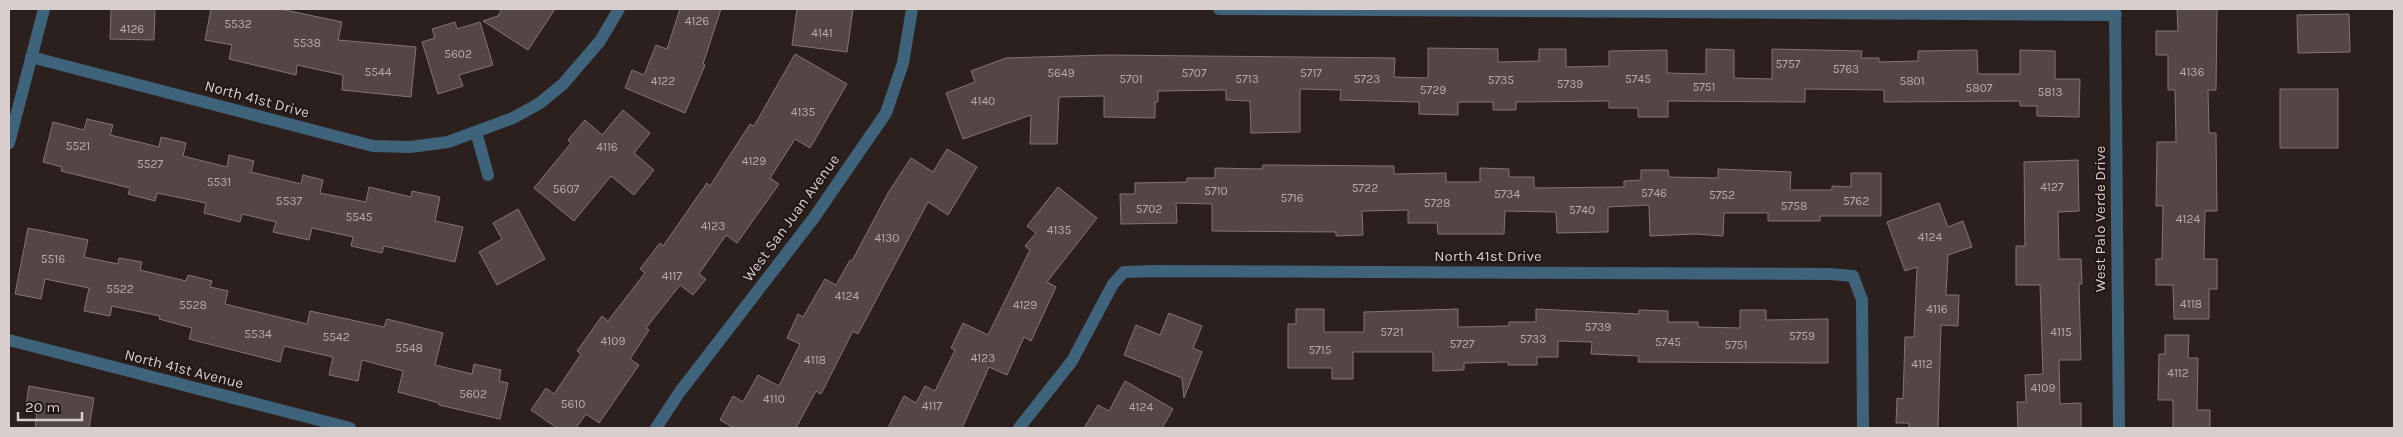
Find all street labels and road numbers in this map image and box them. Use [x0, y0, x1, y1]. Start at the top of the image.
street label: North 41st Drive [203, 76, 311, 122]
street label: West Palo Verde Drive [2091, 146, 2109, 292]
street label: West San Juan Avenue [739, 151, 843, 285]
street label: North 41st Drive [1434, 247, 1542, 265]
street label: North 41st Avenue [123, 346, 245, 392]

